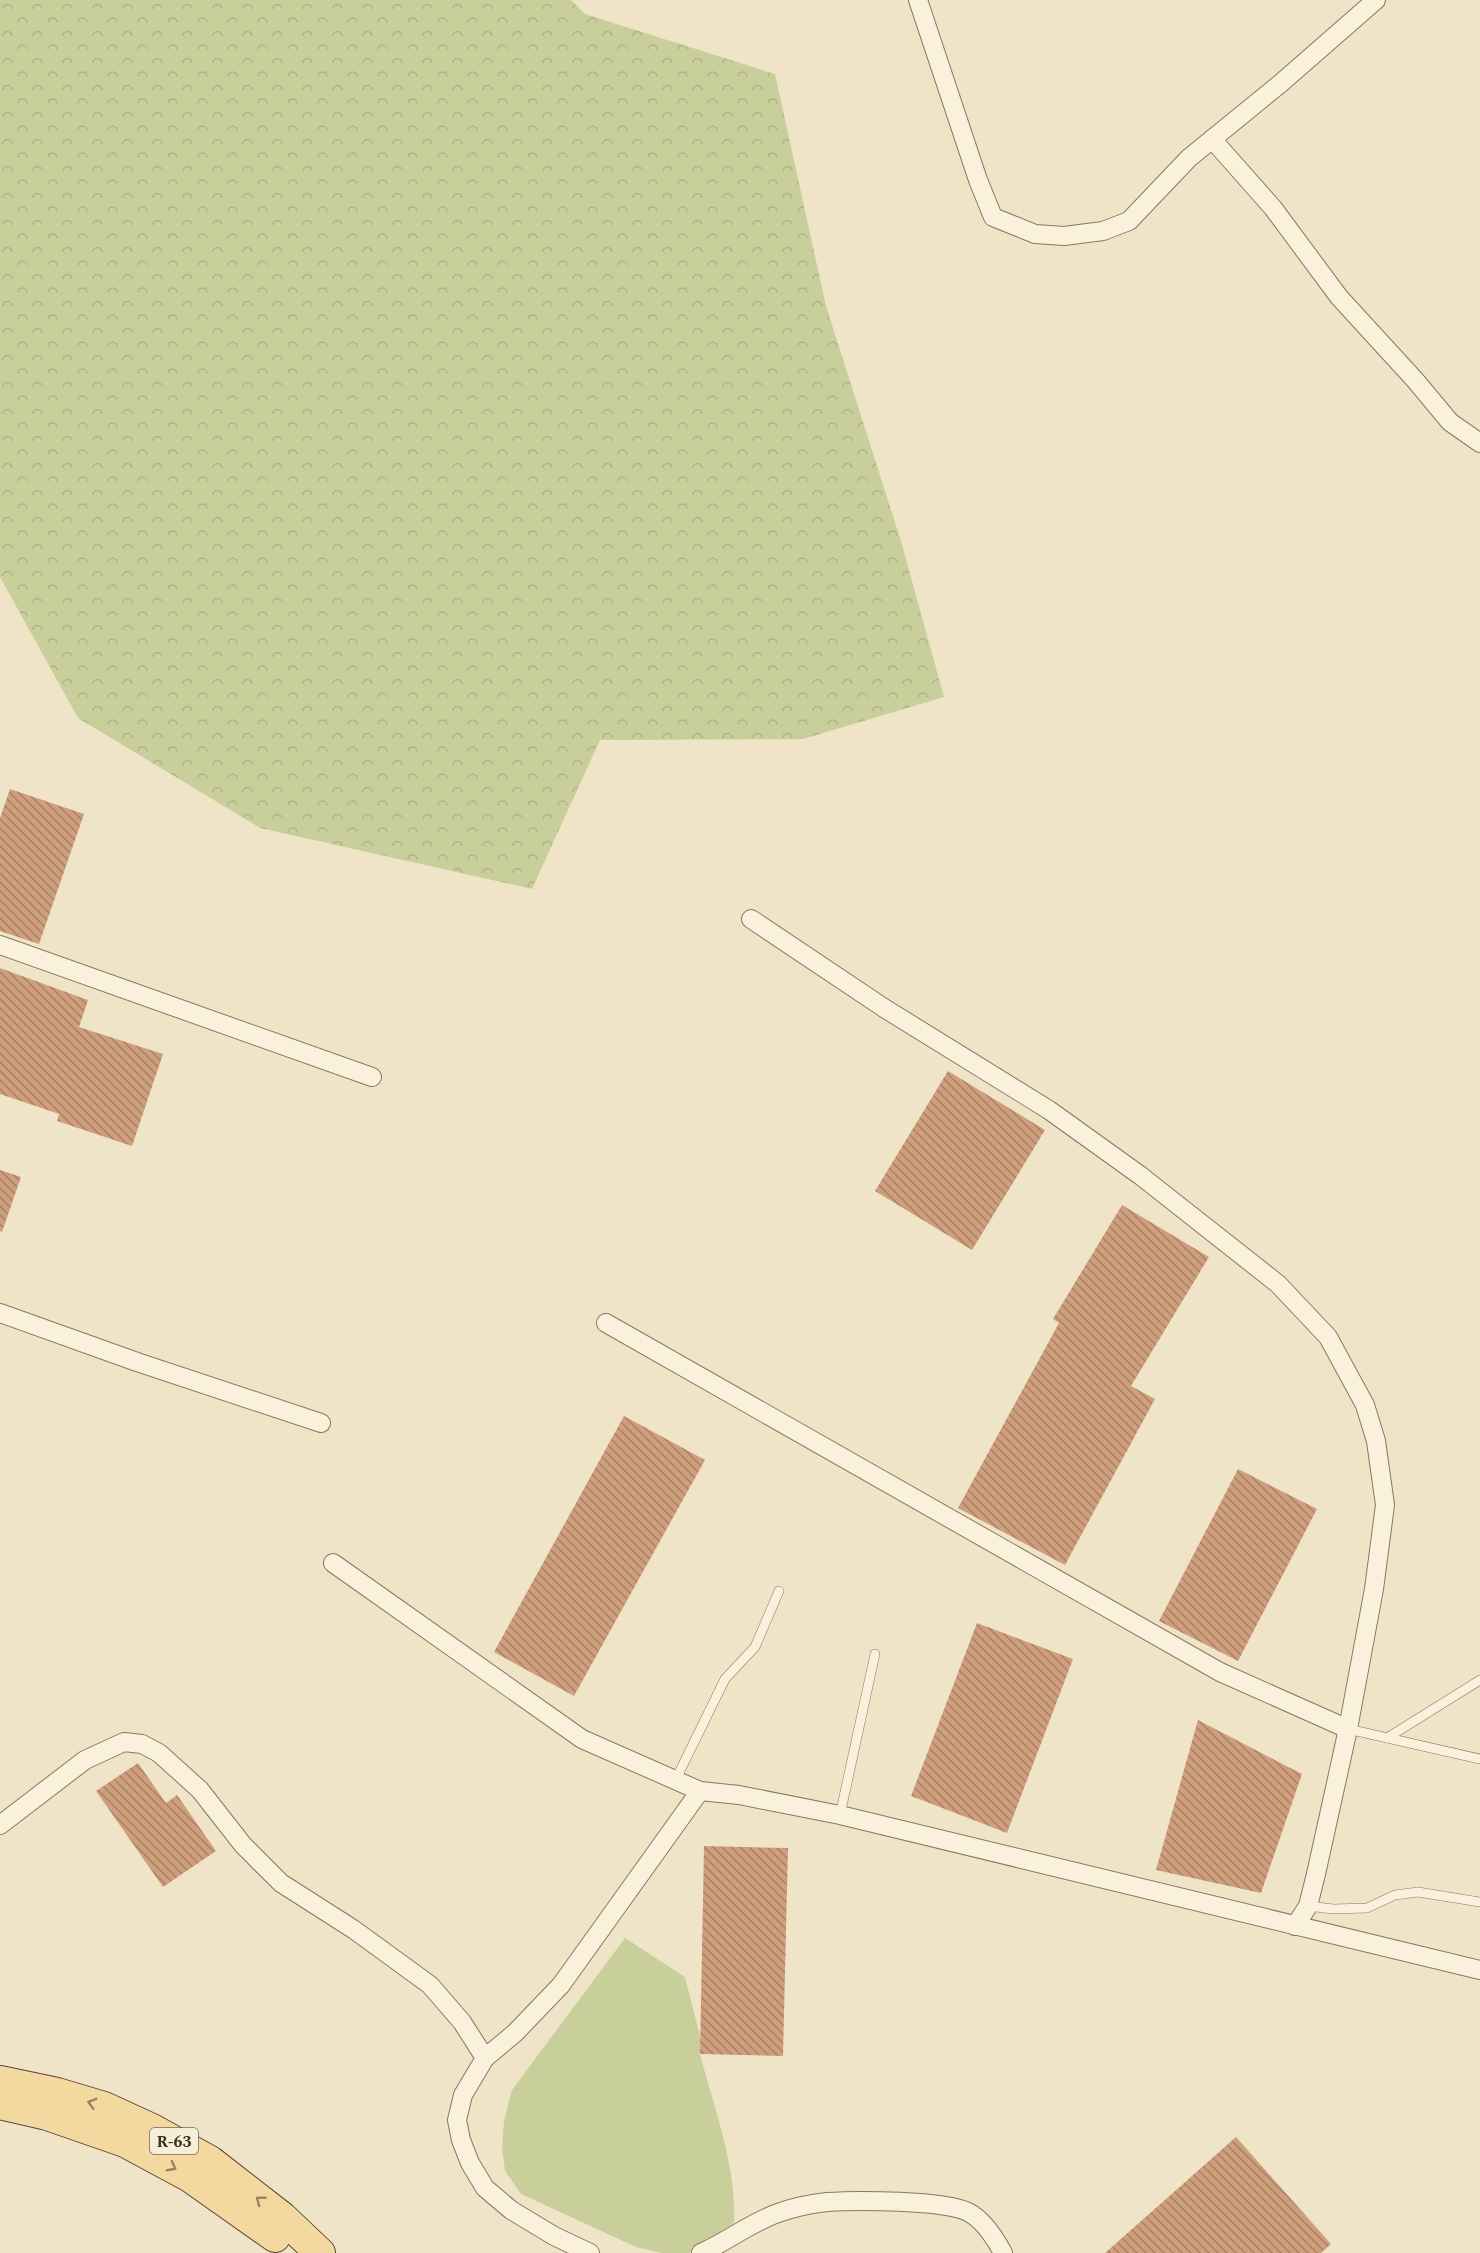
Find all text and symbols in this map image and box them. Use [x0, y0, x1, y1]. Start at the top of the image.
one-way arrow [87, 2098, 98, 2110]
road number: R-63 [150, 2128, 198, 2154]
one-way arrow [166, 2160, 177, 2171]
one-way arrow [256, 2197, 267, 2208]

